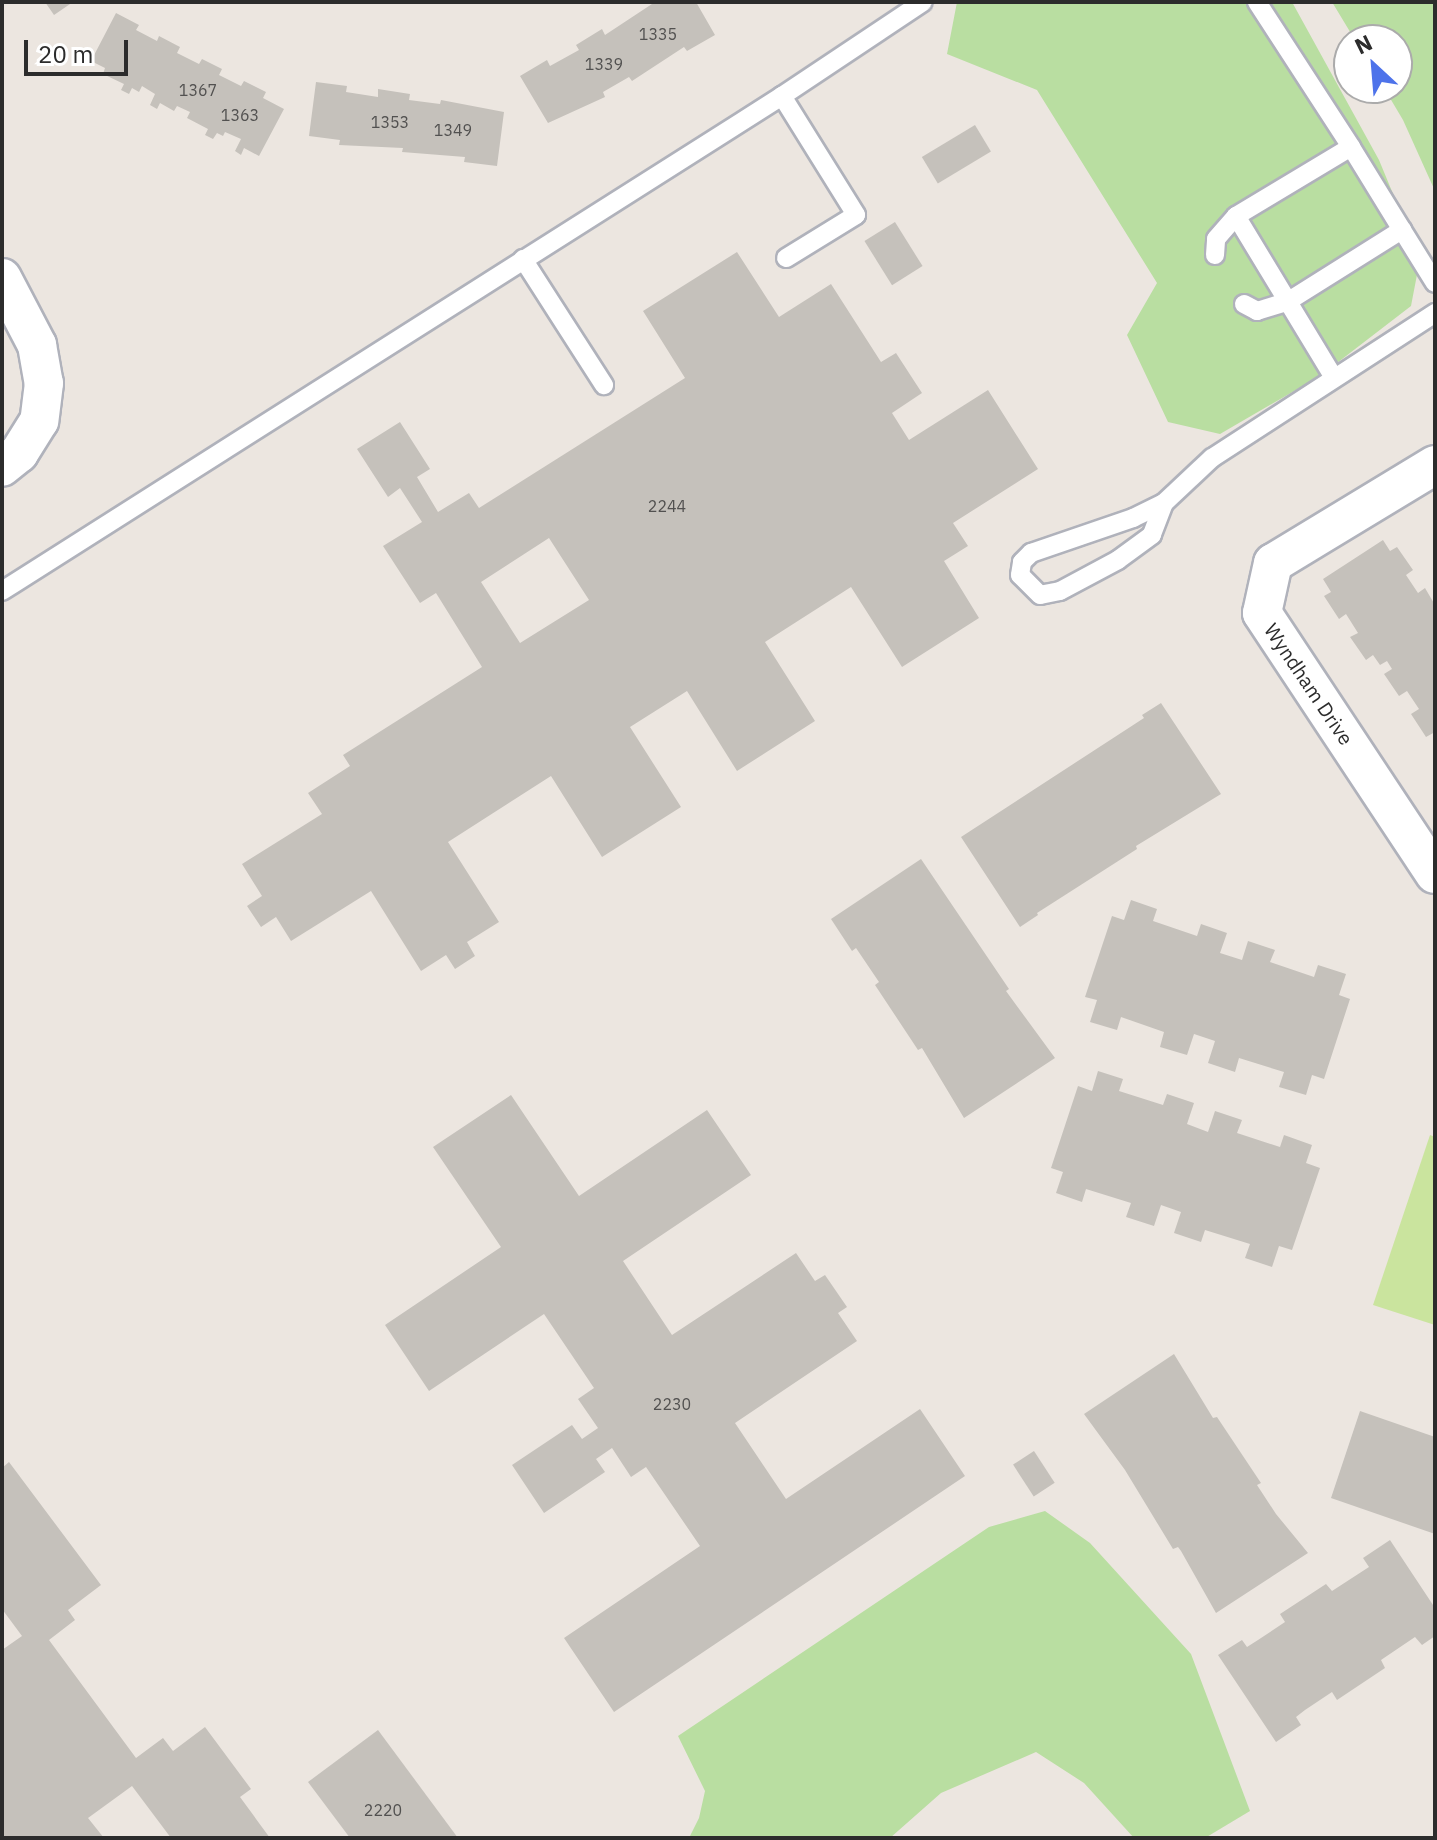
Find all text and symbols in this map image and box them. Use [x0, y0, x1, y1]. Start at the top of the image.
scale bar [28, 24, 132, 74]
house number: 1335 [639, 24, 677, 44]
north arrow [1333, 24, 1413, 104]
text: N [1350, 27, 1377, 60]
text: 20 m [38, 38, 93, 70]
house number: 1339 [585, 54, 623, 74]
house number: 1367 [179, 80, 217, 100]
house number: 1363 [221, 105, 259, 125]
house number: 1353 [371, 112, 409, 132]
house number: 1349 [434, 120, 472, 140]
house number: 2244 [648, 496, 686, 516]
street label: Wyndham Drive [1260, 619, 1358, 749]
house number: 2230 [653, 1394, 691, 1414]
house number: 2220 [364, 1800, 402, 1820]

